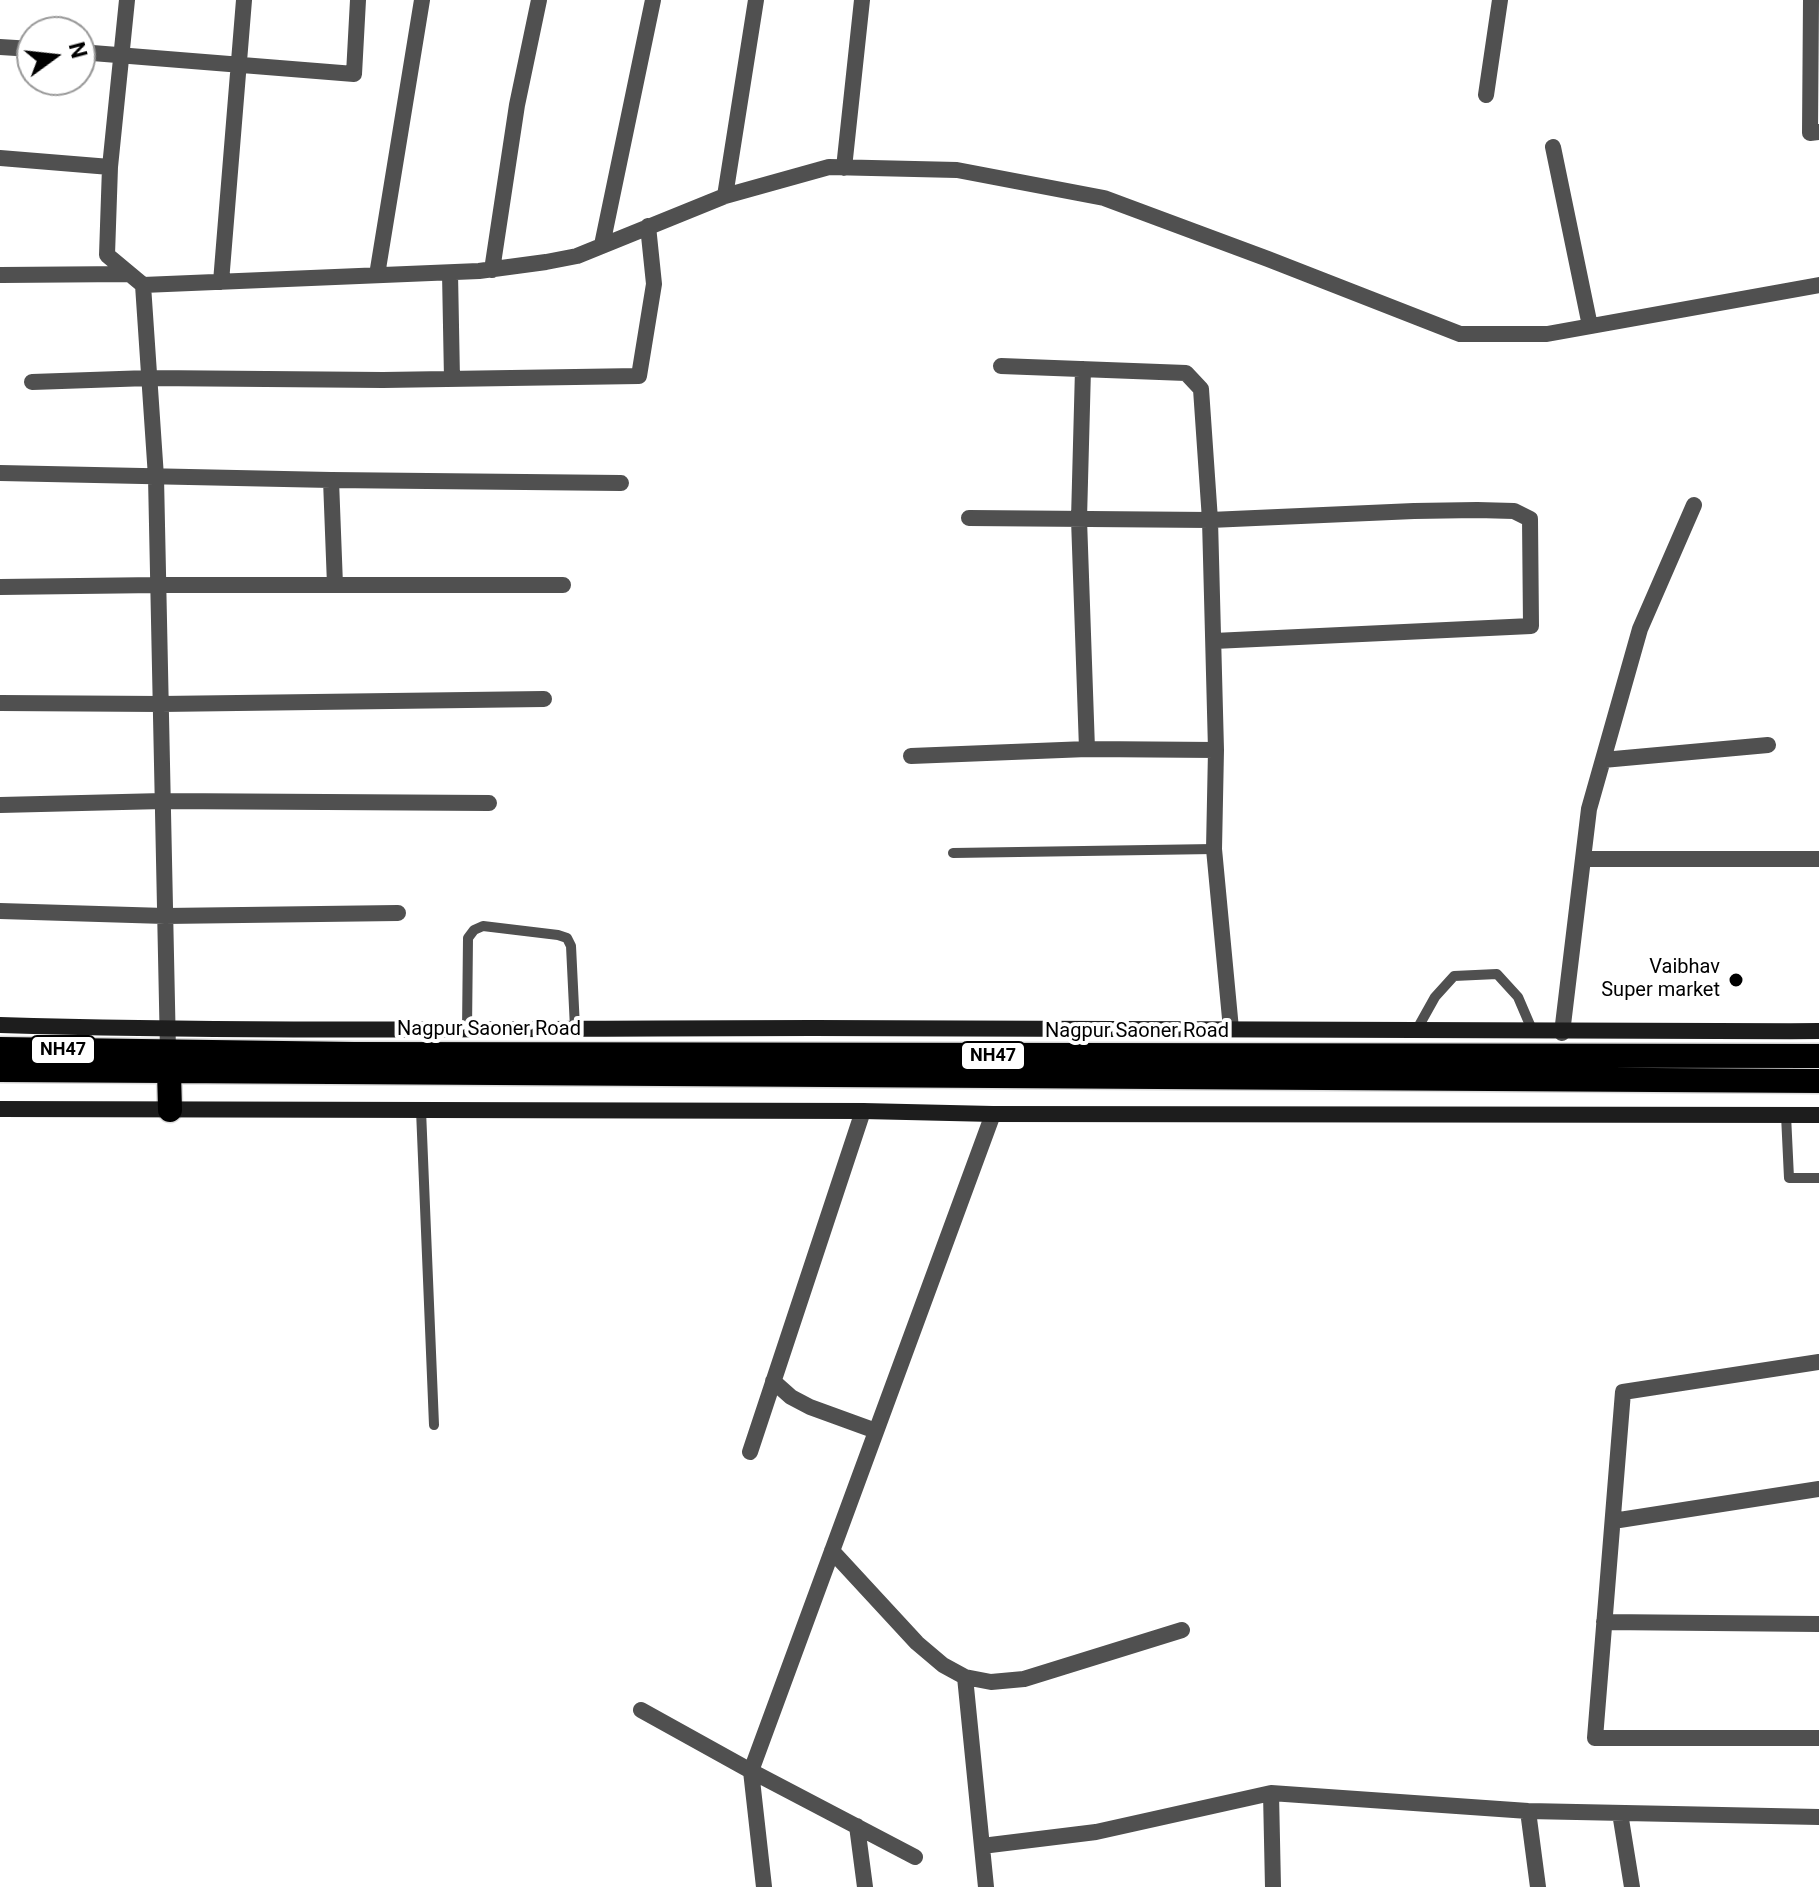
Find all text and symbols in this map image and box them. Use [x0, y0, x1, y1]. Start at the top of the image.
north arrow [16, 16, 96, 96]
text: N [64, 39, 92, 61]
place label: Vaibhav Super market [1601, 956, 1720, 1003]
marker: Vaibhav Super market [1727, 971, 1745, 989]
street label: Nagpur Saoner Road [397, 1018, 581, 1042]
street label: Nagpur Saoner Road [1045, 1020, 1229, 1044]
road number: NH47 [31, 1036, 95, 1064]
road number: NH47 [961, 1042, 1025, 1070]

